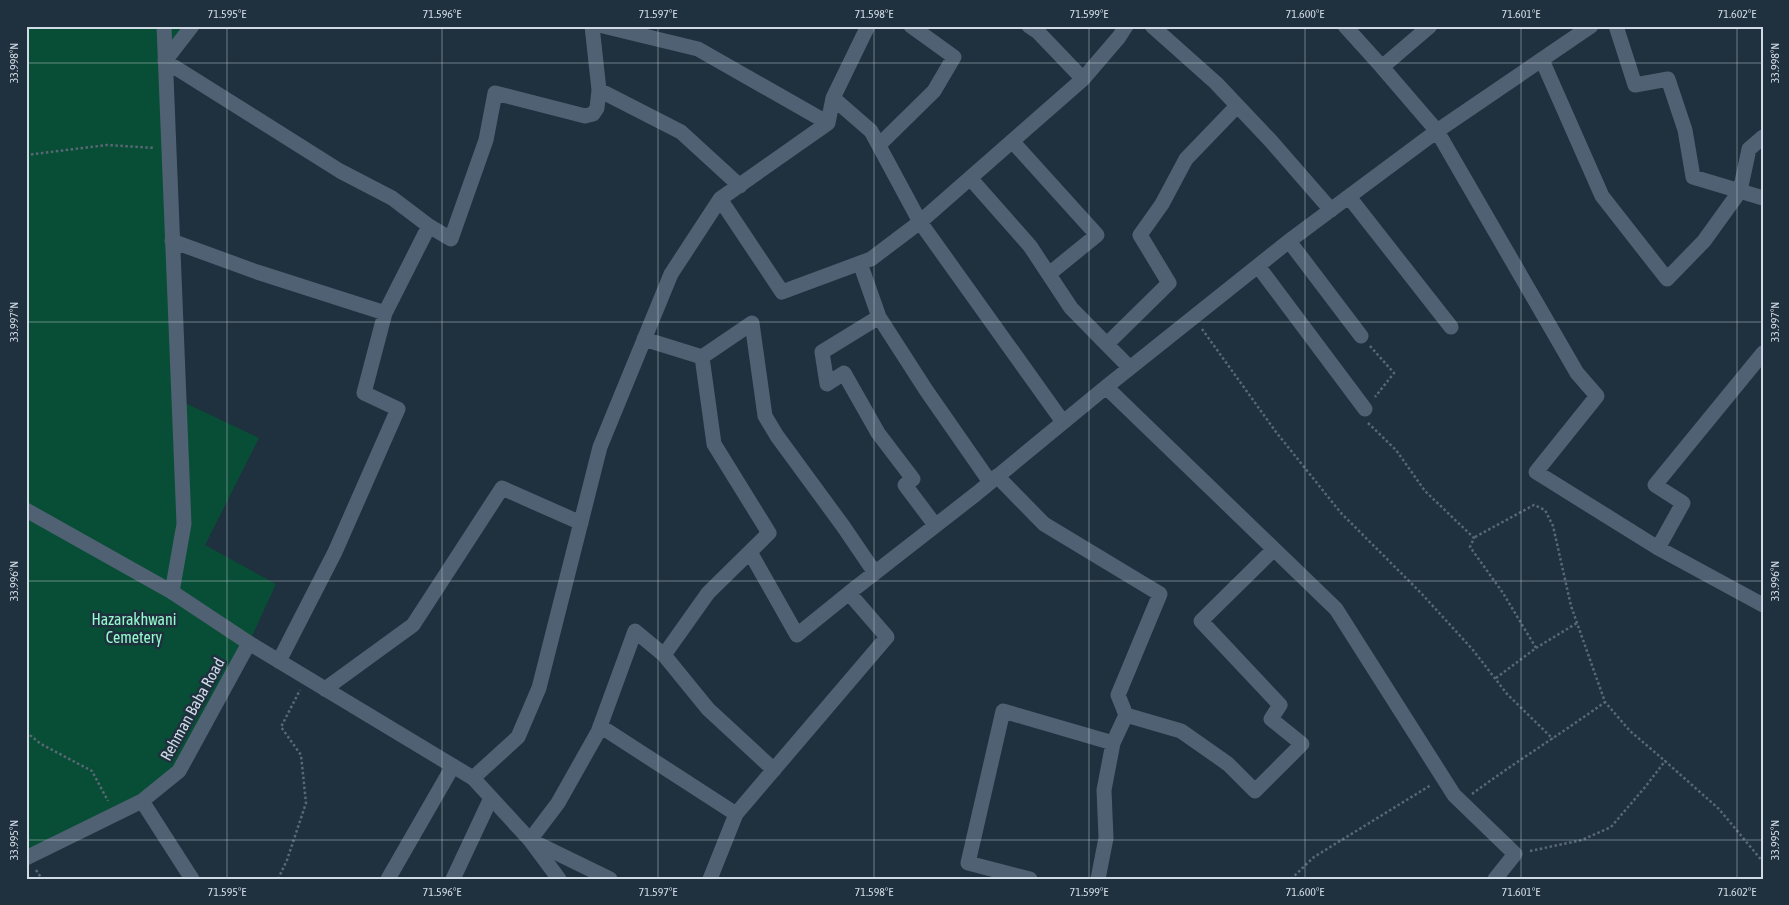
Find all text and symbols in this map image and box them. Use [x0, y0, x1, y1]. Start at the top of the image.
text: 71.595°E [208, 7, 246, 21]
text: 71.596°E [423, 7, 461, 21]
text: 71.597°E [639, 7, 677, 21]
text: 71.598°E [855, 7, 893, 21]
text: 71.599°E [1070, 7, 1108, 21]
text: 71.600°E [1286, 7, 1324, 21]
text: 71.601°E [1502, 7, 1540, 21]
text: 71.602°E [1718, 7, 1756, 21]
text: 33.998°N [7, 43, 21, 83]
text: 33.998°N [1768, 43, 1782, 83]
text: 33.997°N [7, 302, 21, 342]
text: 33.997°N [1768, 302, 1782, 342]
text: 33.996°N [7, 561, 21, 601]
text: 33.996°N [1768, 561, 1782, 601]
park label: Hazarakhwani Cemetery [92, 610, 176, 647]
street label: Rehman Baba Road [156, 654, 228, 764]
text: 33.995°N [7, 820, 21, 860]
text: 33.995°N [1768, 820, 1782, 860]
text: 71.595°E [208, 885, 246, 899]
text: 71.596°E [423, 885, 461, 899]
text: 71.597°E [639, 885, 677, 899]
text: 71.598°E [855, 885, 893, 899]
text: 71.599°E [1070, 885, 1108, 899]
text: 71.600°E [1286, 885, 1324, 899]
text: 71.601°E [1502, 885, 1540, 899]
text: 71.602°E [1718, 885, 1756, 899]

